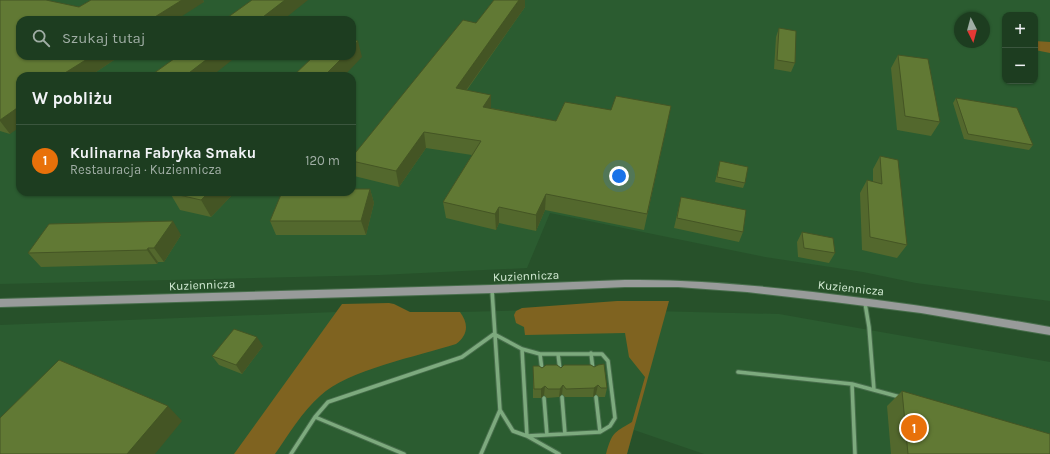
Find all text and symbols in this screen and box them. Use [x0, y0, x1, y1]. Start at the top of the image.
north arrow [954, 12, 990, 48]
map controls [1002, 12, 1038, 84]
button: + [1002, 12, 1038, 48]
search box [16, 16, 356, 60]
icon: search [30, 27, 52, 49]
text: Szukaj tutaj [62, 29, 146, 47]
button: − [1002, 48, 1038, 84]
text: W pobliżu [32, 88, 113, 108]
text: Kulinarna Fabryka Smaku [70, 144, 256, 162]
text: 1 [43, 153, 47, 168]
text: 120 m [305, 153, 340, 168]
text: Restauracja · Kuziennicza [70, 162, 222, 177]
your location [609, 166, 629, 186]
street label: Kuziennicza [493, 268, 559, 284]
street label: Kuziennicza [169, 277, 235, 293]
street label: Kuziennicza [817, 278, 885, 298]
pin: 1 [901, 413, 927, 443]

